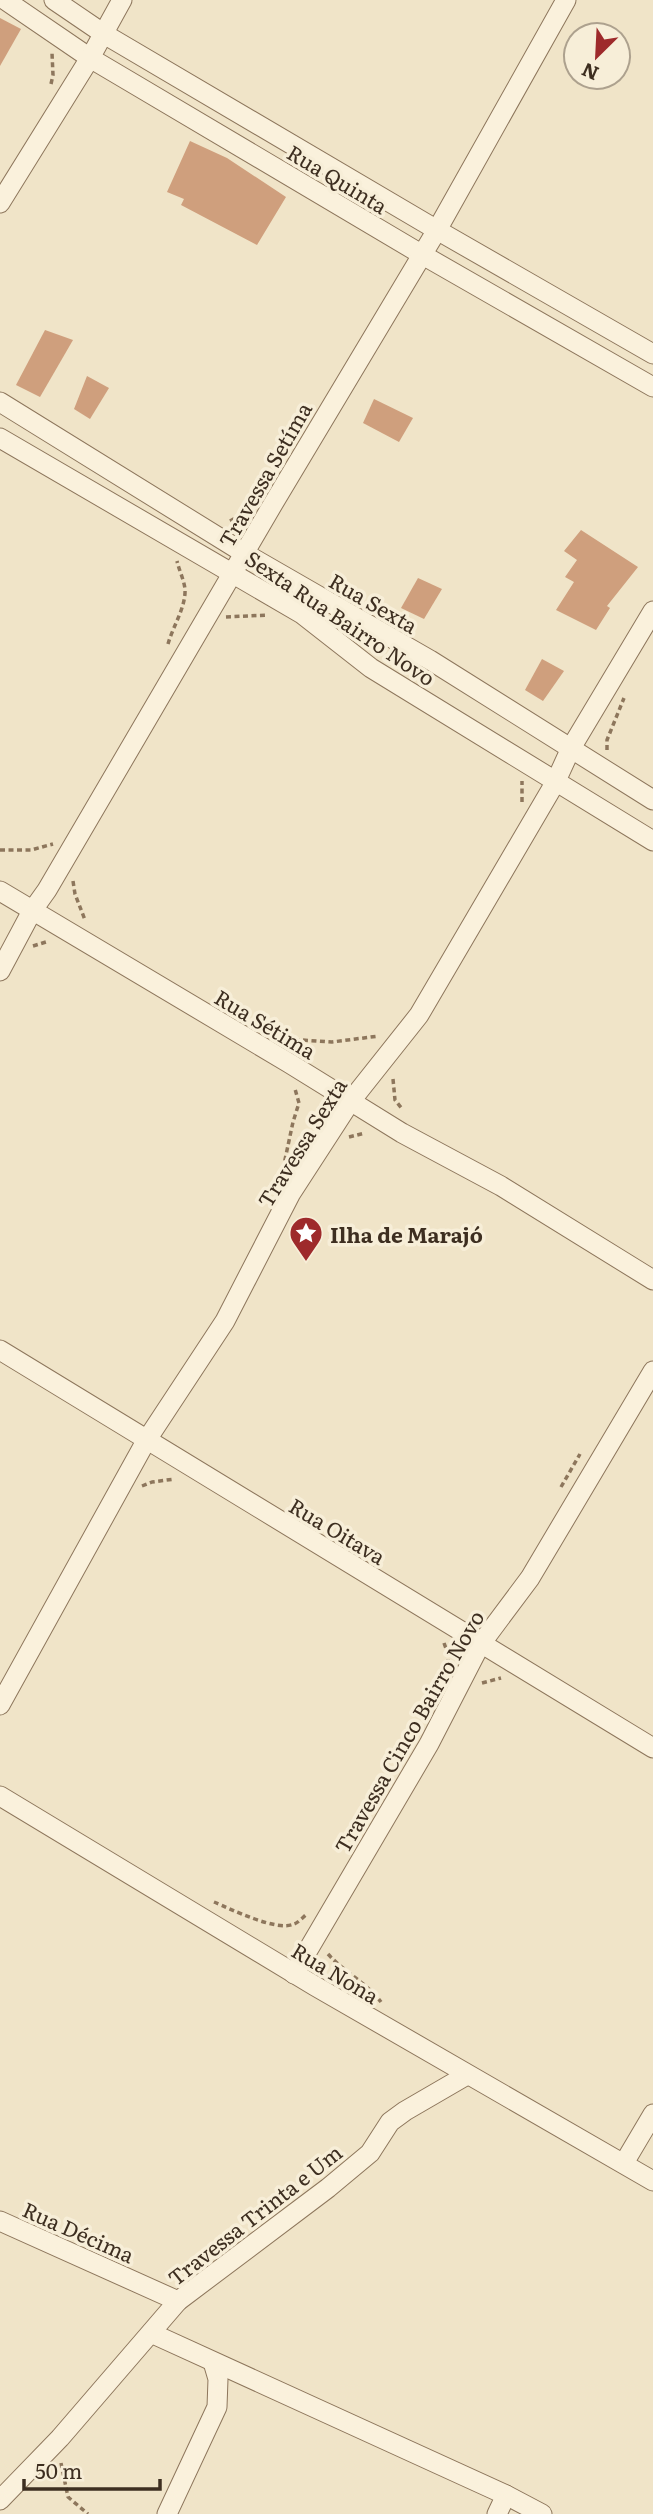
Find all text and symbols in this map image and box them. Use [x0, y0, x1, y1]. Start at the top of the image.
north arrow [562, 21, 632, 91]
text: N [577, 56, 603, 88]
street label: Rua Quinta [282, 136, 395, 221]
street label: Travessa Setíma [210, 395, 318, 552]
street label: Sexta Rua Bairro Novo [240, 542, 442, 692]
street label: Rua Sexta [324, 564, 425, 640]
street label: Rua Sétima [209, 981, 323, 1066]
street label: Travessa Sexta [249, 1071, 353, 1213]
place icon: Ilha de Marajó [287, 1214, 325, 1263]
place label: Ilha de Marajó [330, 1218, 483, 1249]
street label: Rua Oitava [284, 1489, 393, 1571]
street label: Travessa Cinco Bairro Novo [326, 1604, 490, 1858]
street label: Rua Nona [286, 1934, 386, 2011]
street label: Travessa Trinta e Um [160, 2136, 348, 2292]
street label: Rua Décima [18, 2193, 140, 2270]
scale bar [24, 2448, 161, 2492]
text: 50 m [35, 2454, 82, 2485]

